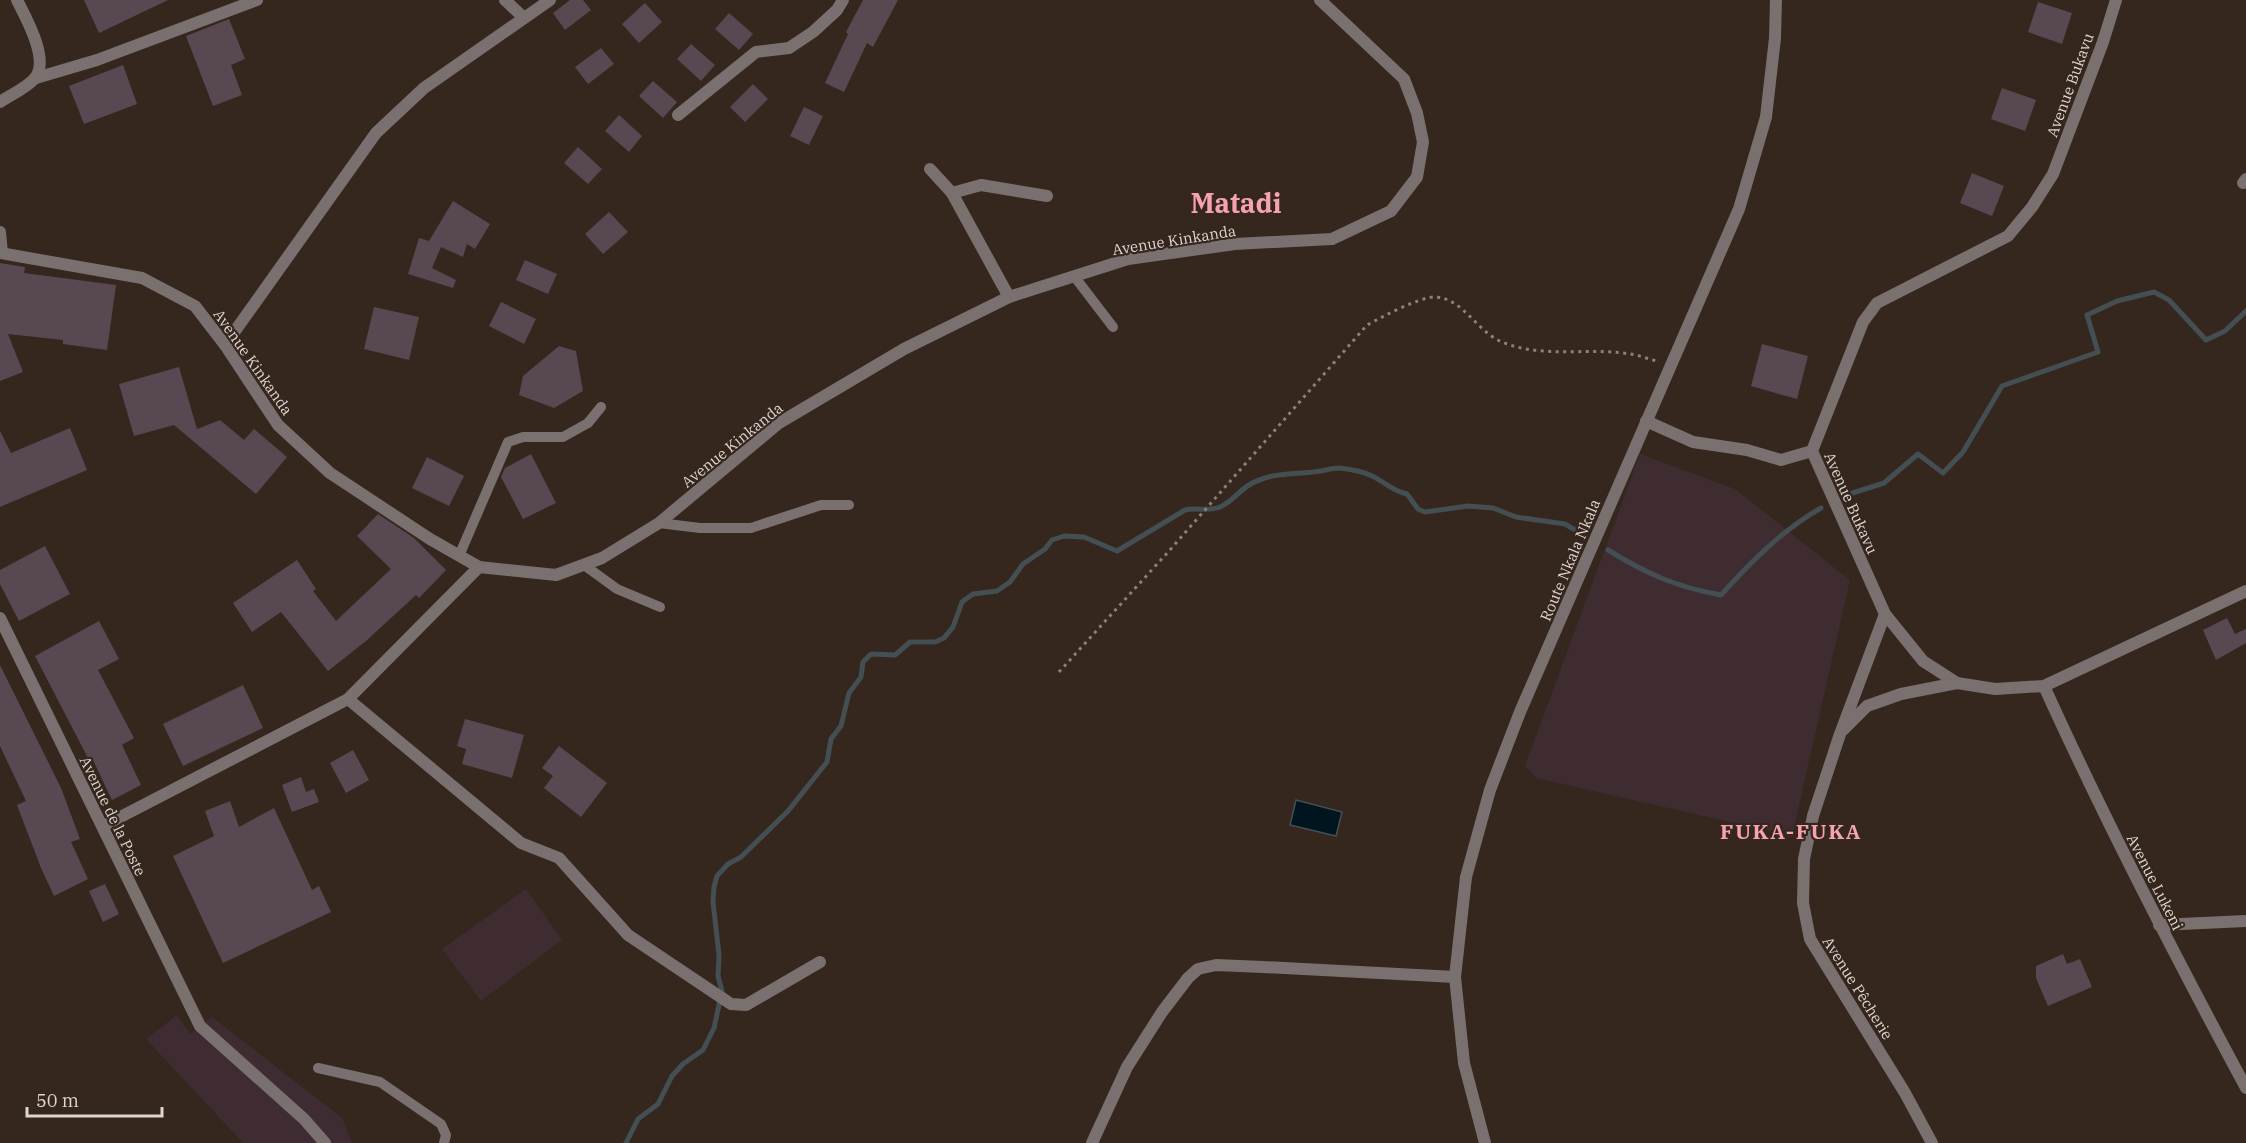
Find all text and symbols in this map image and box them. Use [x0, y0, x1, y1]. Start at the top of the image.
street label: Avenue Bukavu [2042, 30, 2098, 140]
district label: Matadi [1190, 185, 1282, 220]
street label: Avenue Kinkanda [1111, 221, 1237, 259]
street label: Avenue Kinkanda [209, 305, 297, 419]
street label: Avenue Kinkanda [677, 398, 787, 492]
street label: Avenue Bukavu [1820, 449, 1882, 557]
street label: Route Nkala Nkala [1536, 496, 1604, 624]
street label: Avenue de la Poste [76, 753, 150, 879]
district label: FUKA-FUKA [1720, 817, 1862, 845]
street label: Avenue Lukeni [2123, 831, 2187, 933]
street label: Avenue Pêcherie [1819, 933, 1897, 1043]
scale bar [27, 1080, 162, 1118]
text: 50 m [36, 1089, 79, 1112]

